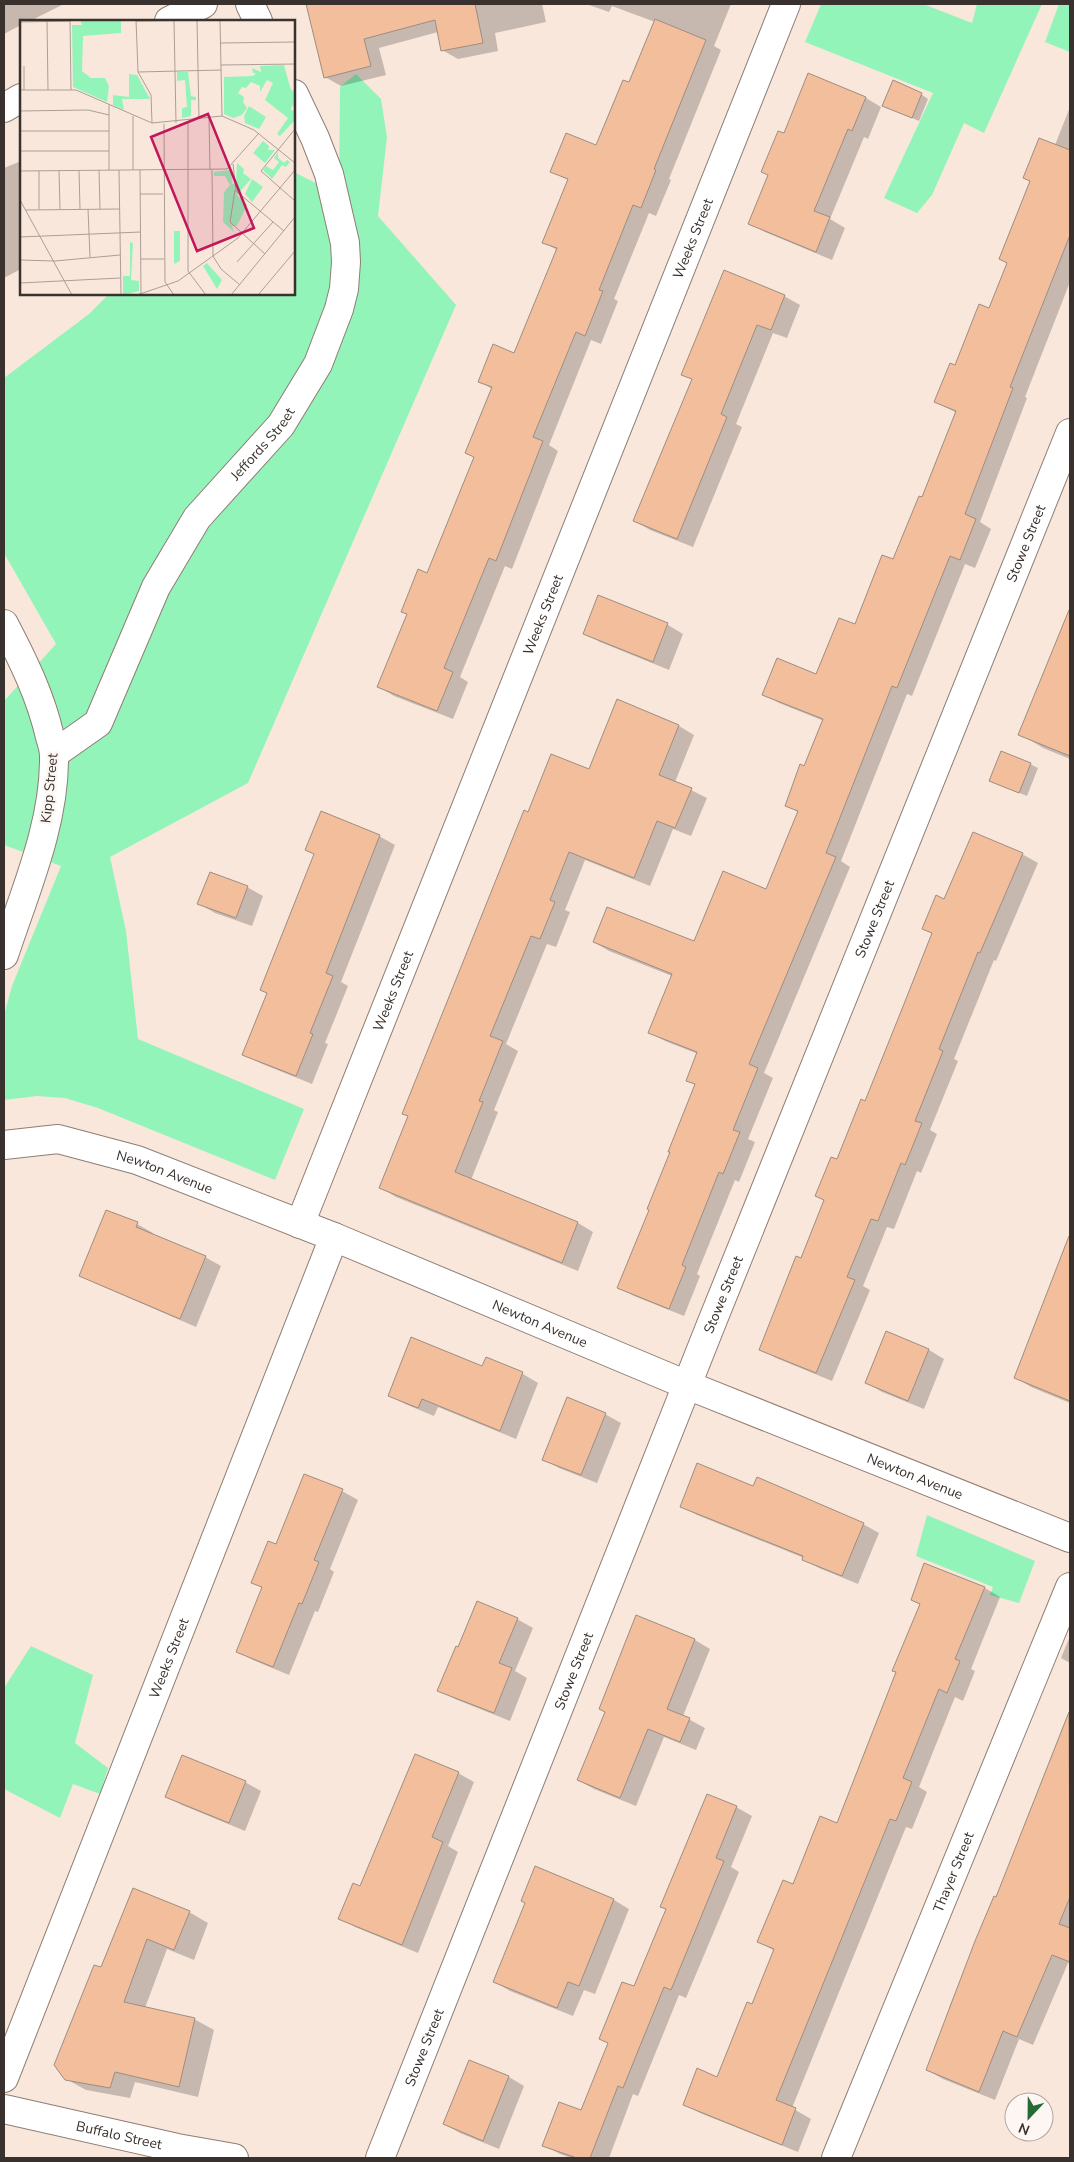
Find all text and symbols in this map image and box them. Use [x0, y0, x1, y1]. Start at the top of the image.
inset map [20, 20, 295, 295]
street label: Weeks Street [669, 195, 718, 281]
street label: Jeffords Street [226, 404, 299, 485]
street label: Stowe Street [1002, 502, 1050, 585]
street label: Weeks Street [519, 572, 568, 658]
street label: Kipp Street [36, 752, 63, 824]
street label: Stowe Street [851, 877, 899, 961]
street label: Weeks Street [369, 948, 418, 1034]
street label: Newton Avenue [114, 1146, 215, 1199]
street label: Stowe Street [699, 1253, 748, 1336]
street label: Newton Avenue [489, 1295, 590, 1352]
street label: Newton Avenue [864, 1449, 966, 1504]
street label: Weeks Street [145, 1615, 194, 1701]
street label: Stowe Street [550, 1629, 598, 1713]
street label: Thayer Street [929, 1829, 979, 1915]
street label: Stowe Street [400, 2006, 448, 2089]
north arrow [1004, 2092, 1054, 2142]
street label: Buffalo Street [74, 2117, 164, 2154]
text: N [1016, 2118, 1033, 2139]

